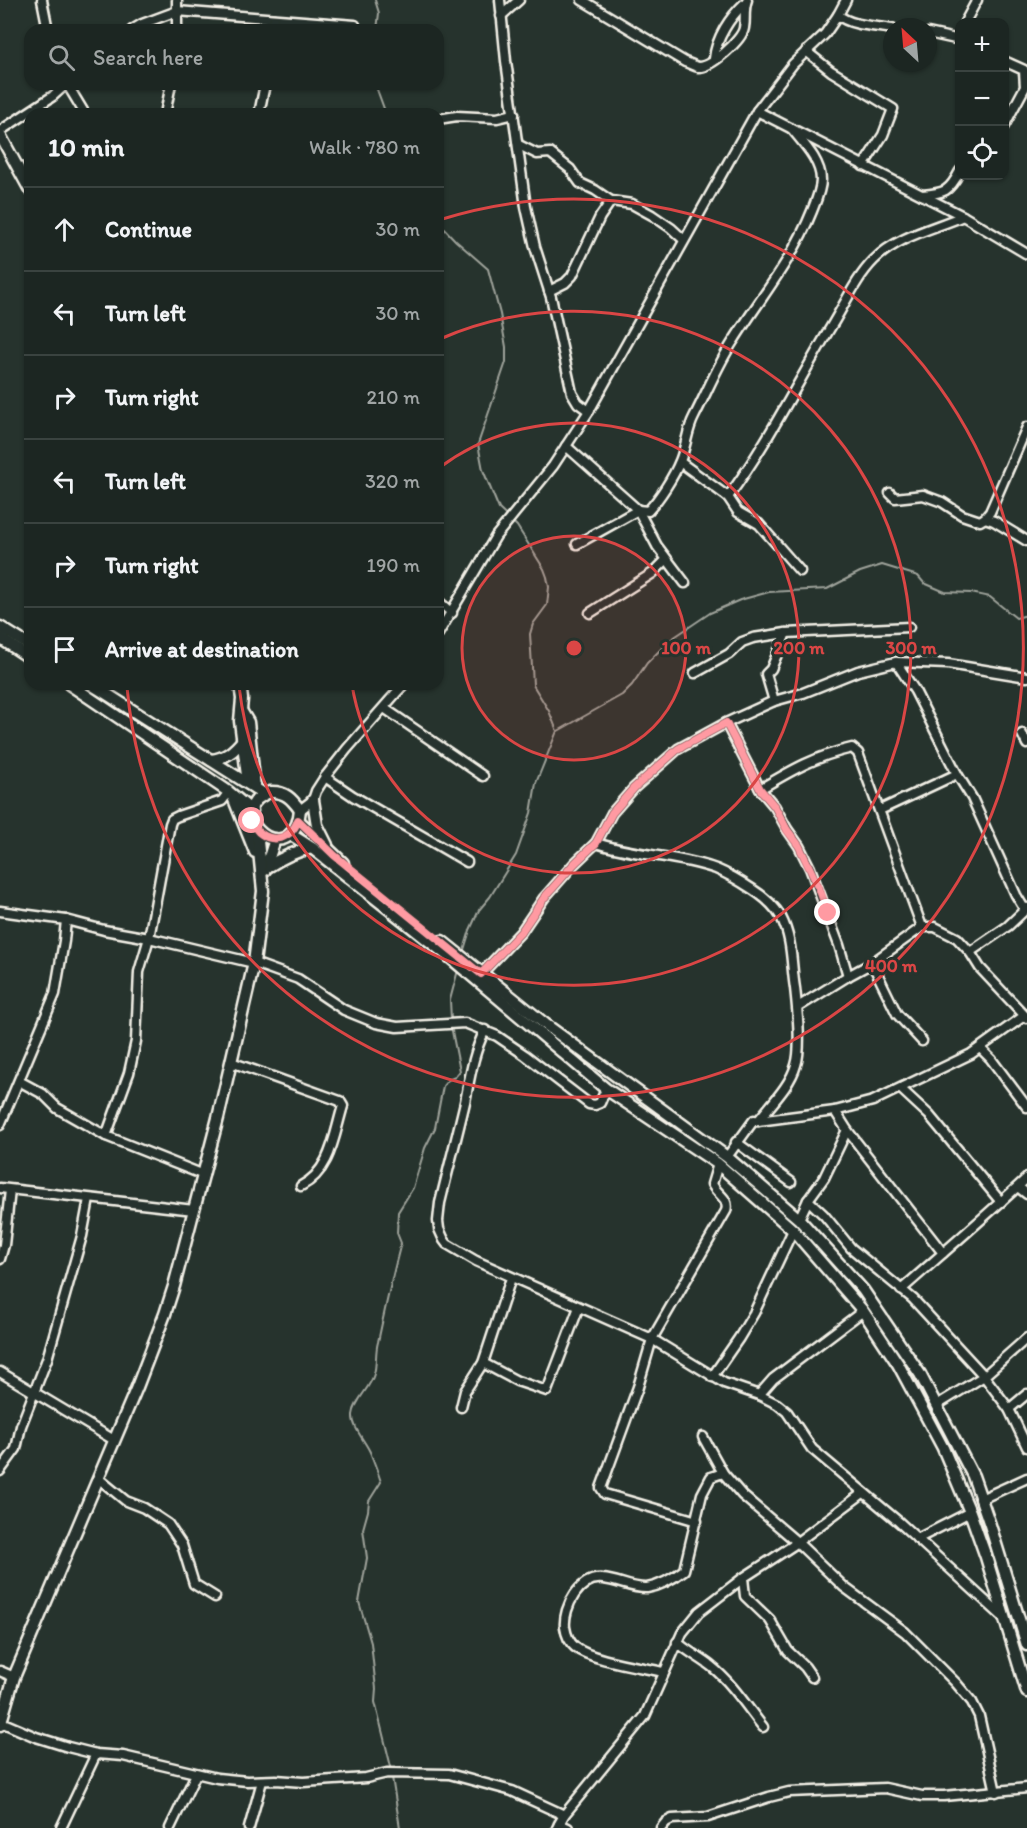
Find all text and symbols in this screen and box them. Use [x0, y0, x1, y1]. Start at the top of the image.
north arrow [883, 18, 937, 72]
map controls [955, 18, 1009, 180]
button: + [955, 18, 1009, 72]
search box [24, 24, 444, 90]
icon: search [45, 41, 78, 74]
text: Search here [93, 44, 203, 71]
button: − [955, 72, 1009, 126]
button: locate [955, 126, 1009, 180]
text: 10 min [48, 131, 124, 163]
text: Walk · 780 m [309, 135, 420, 159]
icon: ahead [48, 213, 81, 246]
text: Continue [105, 216, 192, 243]
text: 30 m [375, 217, 420, 241]
icon: left [48, 297, 81, 330]
text: Turn left [105, 300, 186, 327]
text: 30 m [375, 301, 420, 325]
icon: right [48, 381, 81, 414]
text: Turn right [105, 384, 199, 411]
text: 210 m [367, 385, 420, 409]
icon: left [48, 465, 81, 498]
text: Turn left [105, 468, 186, 495]
text: 320 m [365, 469, 420, 493]
icon: right [48, 549, 81, 582]
text: Turn right [105, 552, 199, 579]
text: 190 m [367, 553, 420, 577]
icon: arrive [48, 633, 81, 666]
text: Arrive at destination [105, 636, 299, 663]
text: 100 m [661, 637, 712, 659]
text: 200 m [774, 637, 825, 659]
text: 300 m [885, 637, 937, 659]
centre of rings [564, 638, 584, 658]
route start [238, 807, 264, 833]
route end [814, 899, 840, 925]
text: 400 m [865, 955, 918, 977]

